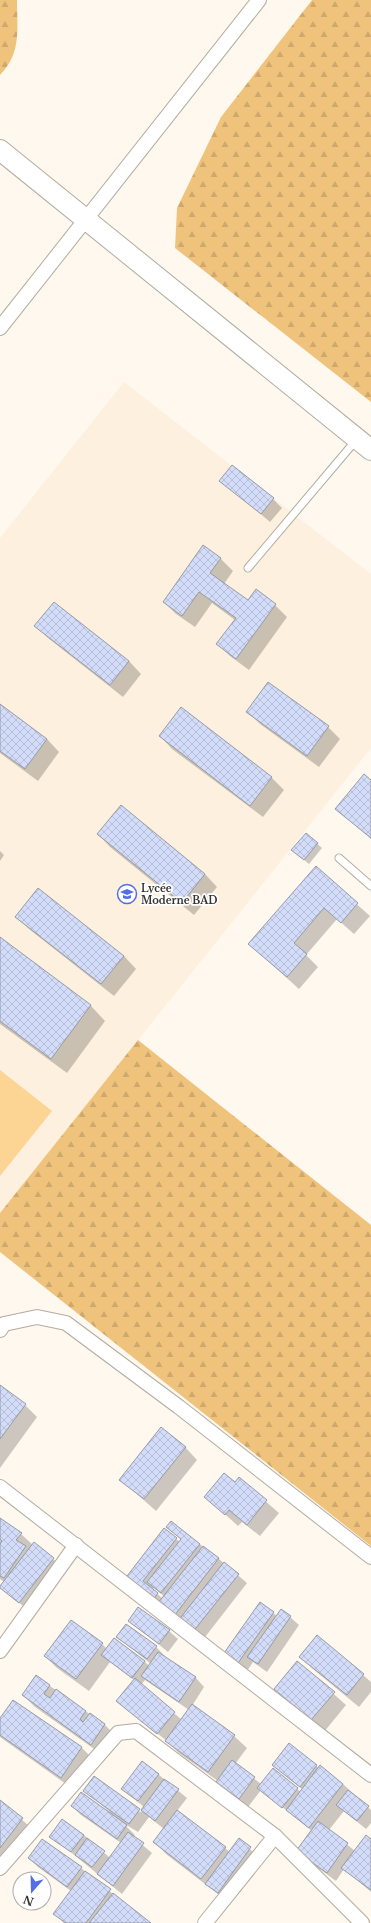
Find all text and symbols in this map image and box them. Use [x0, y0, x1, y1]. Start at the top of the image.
place label: Lycée Moderne BAD [141, 882, 217, 907]
school or university icon: Lycée Moderne BAD [116, 883, 138, 905]
north arrow [12, 1871, 52, 1911]
text: N [21, 1892, 36, 1909]

